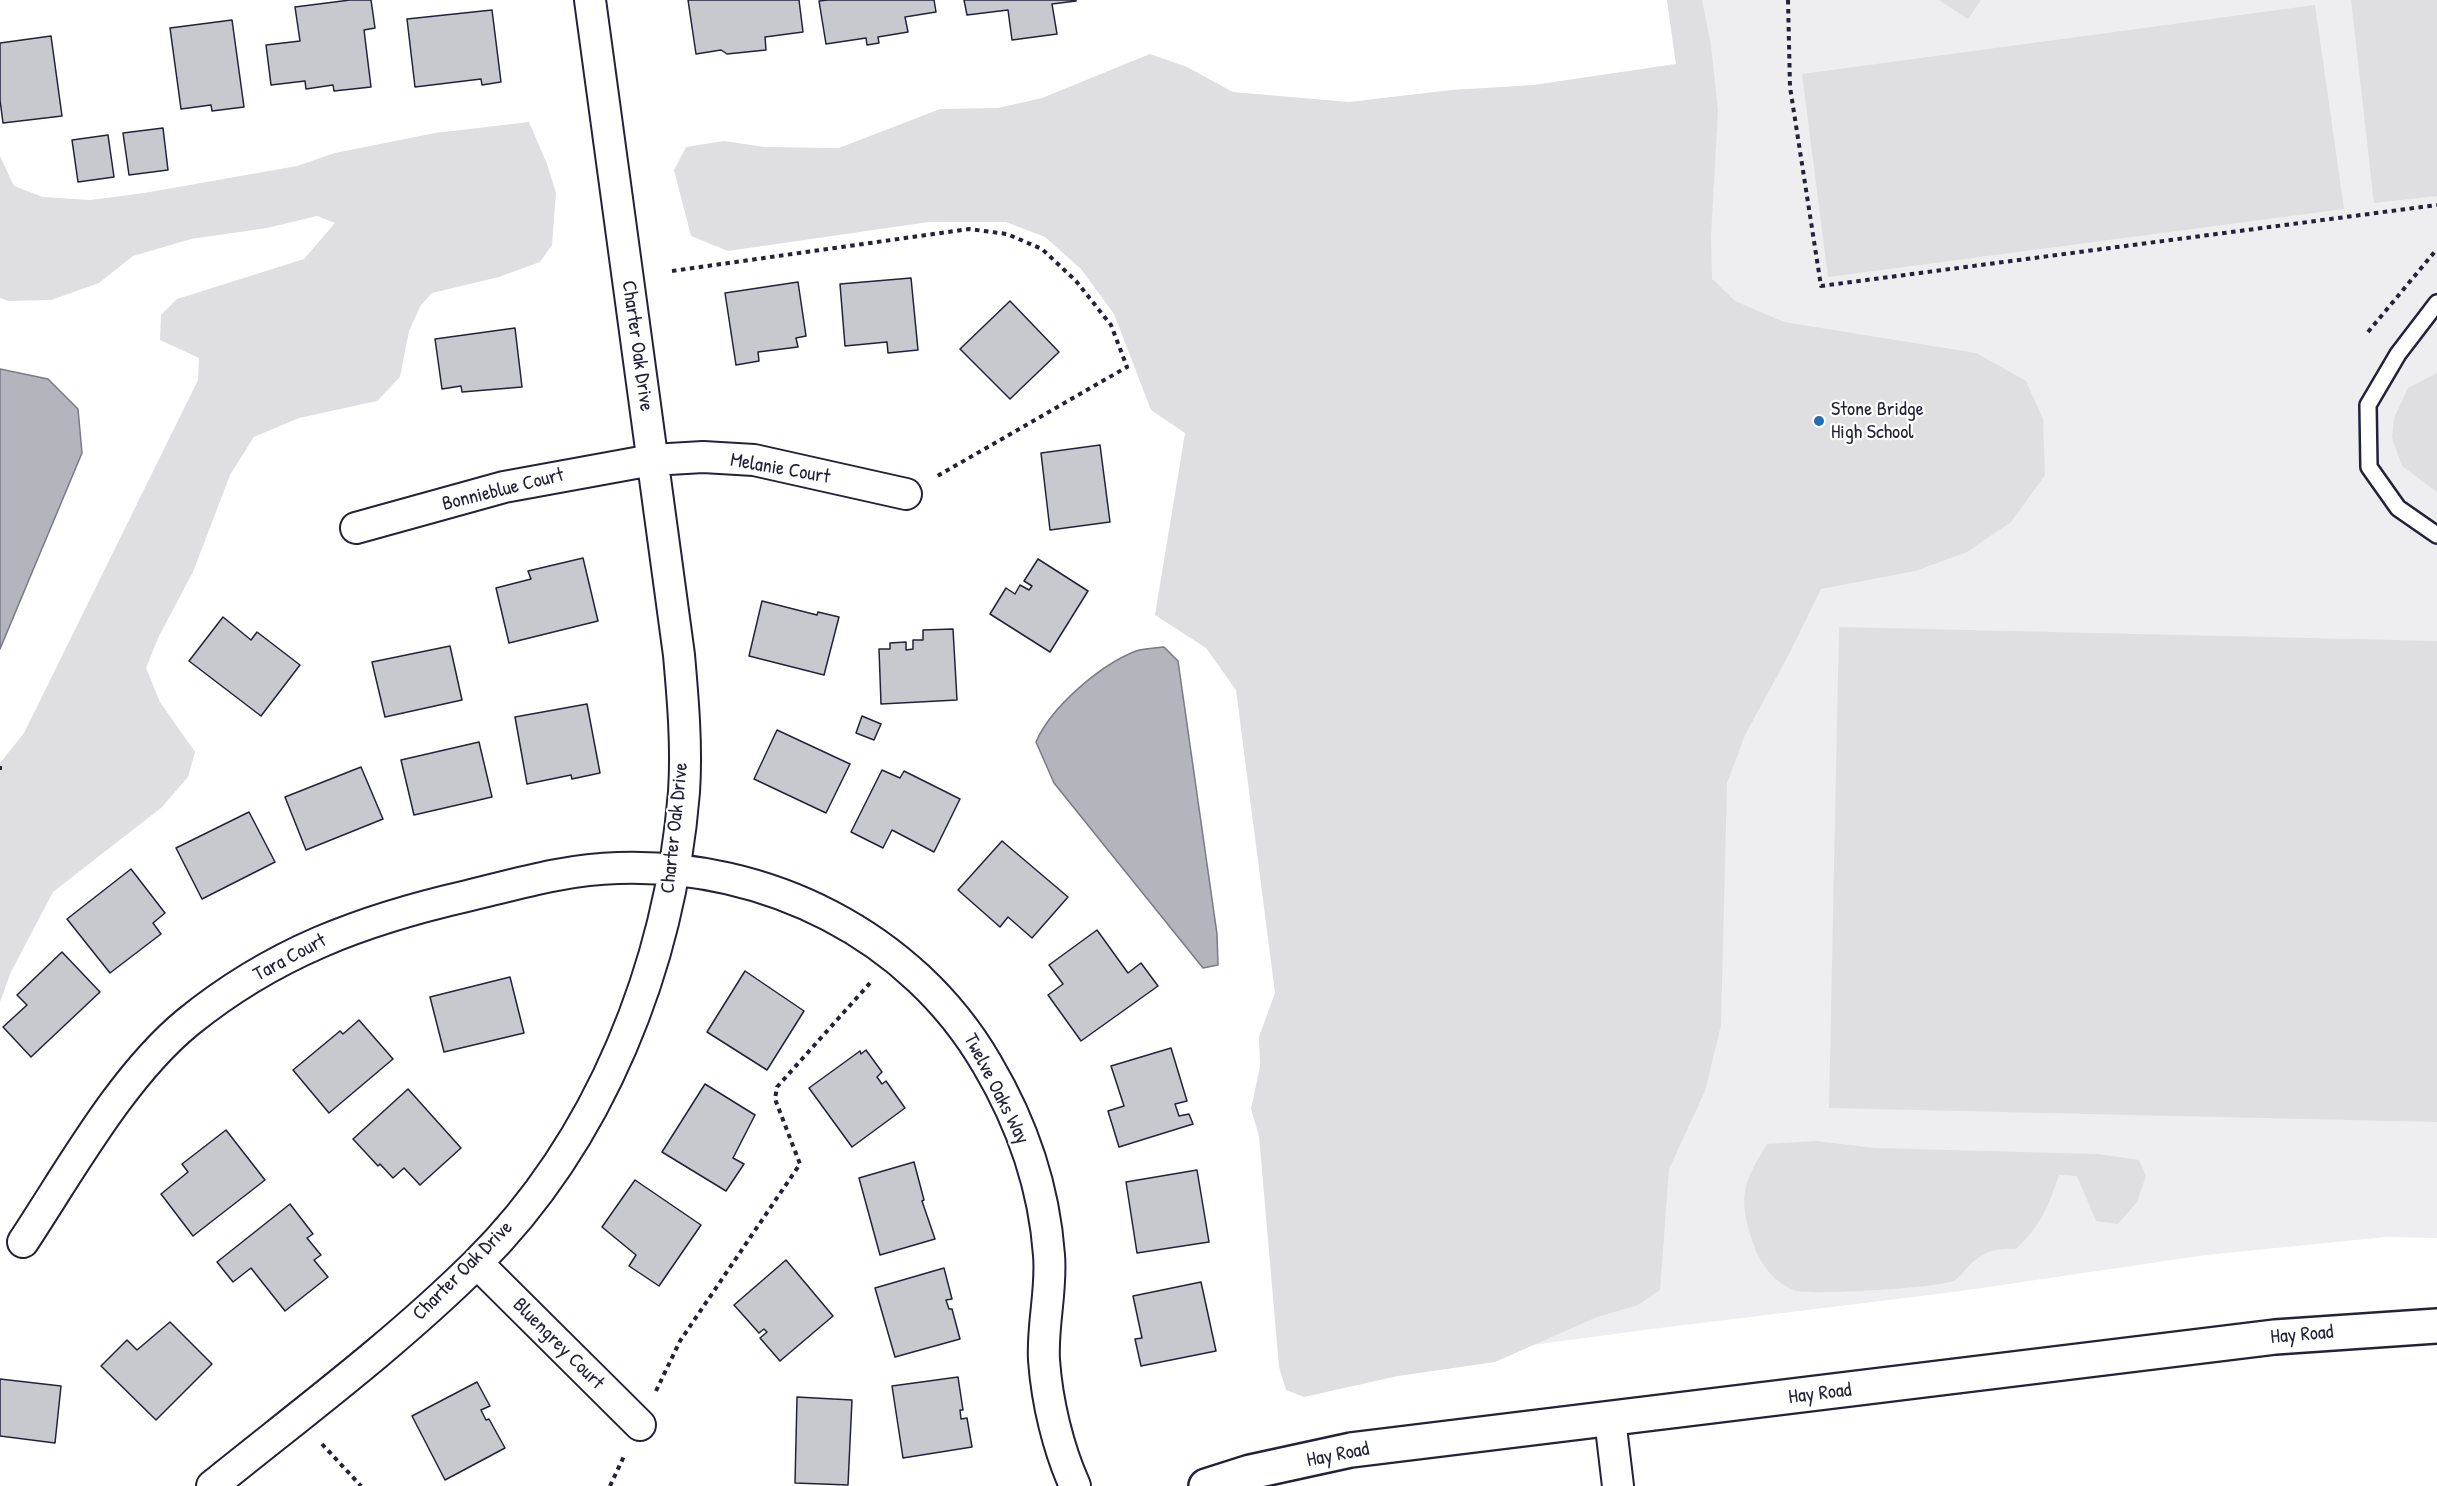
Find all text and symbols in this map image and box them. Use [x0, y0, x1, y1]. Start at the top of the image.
street label: Charter Oak Drive [616, 279, 658, 413]
place label: Stone Bridge High School [1831, 398, 1924, 445]
marker: Stone Bridge High School [1812, 414, 1826, 428]
street label: Melanie Court [728, 448, 832, 490]
street label: Bonnieblue Court [440, 463, 566, 517]
street label: Charter Oak Drive [656, 761, 694, 895]
street label: Tara Court [250, 929, 330, 987]
street label: Twelve Oaks Way [958, 1030, 1034, 1148]
street label: Charter Oak Drive [408, 1216, 518, 1326]
street label: Bluengrey Court [507, 1293, 609, 1395]
street label: Hay Road [2270, 1320, 2334, 1350]
street label: Hay Road [1787, 1378, 1853, 1410]
street label: Hay Road [1305, 1437, 1371, 1473]

